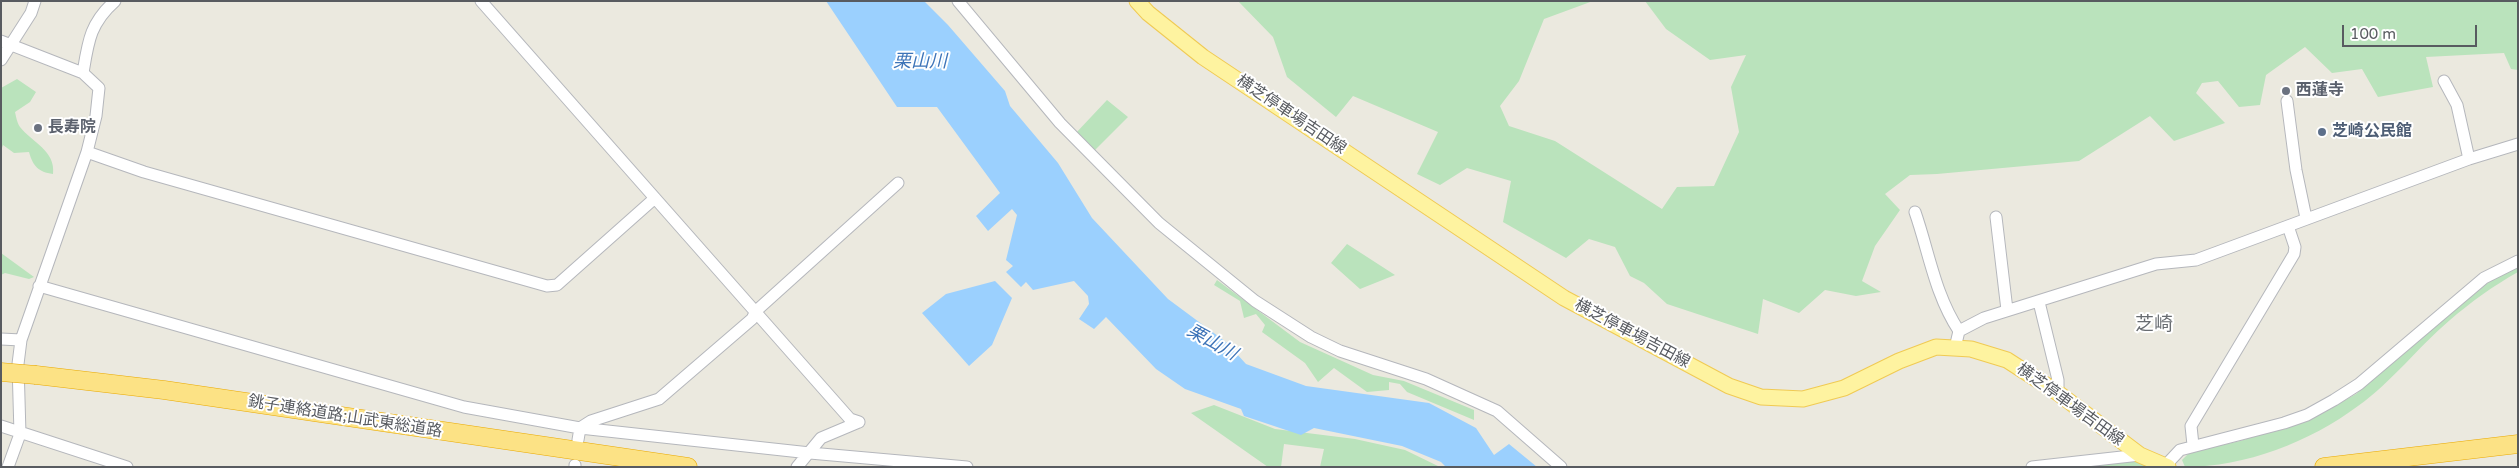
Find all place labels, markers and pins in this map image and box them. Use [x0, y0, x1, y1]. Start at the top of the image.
place label: 西蓮寺 [2296, 81, 2344, 101]
marker: 西蓮寺 [2280, 85, 2292, 97]
place label: 長寿院 [48, 118, 96, 138]
marker: 長寿院 [32, 122, 44, 134]
place label: 芝崎公民館 [2332, 122, 2412, 142]
marker: 芝崎公民館 [2316, 126, 2328, 138]

